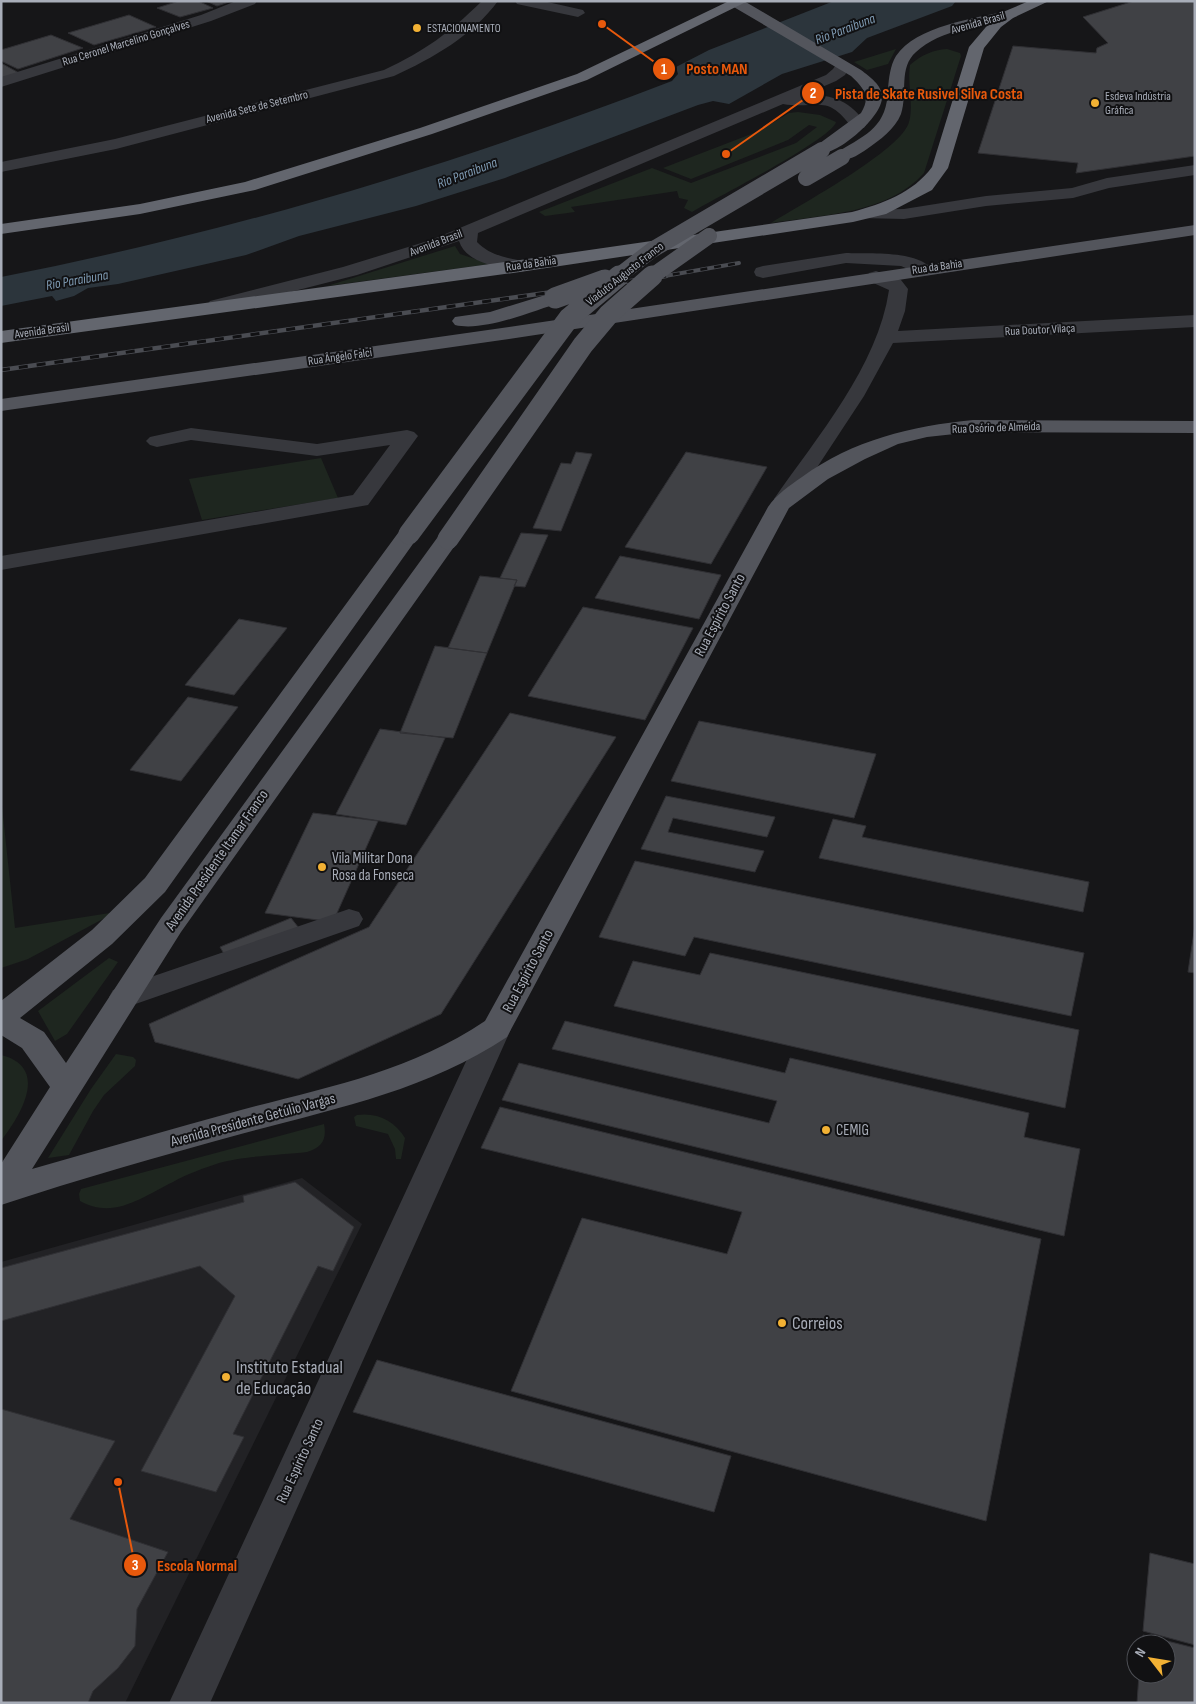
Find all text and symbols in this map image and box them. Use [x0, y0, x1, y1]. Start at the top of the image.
street label: Avenida Brasil [948, 8, 1007, 38]
water label: Rio Paraibuna [812, 10, 878, 48]
street label: Rua Ceronel Marcelino Gonçalves [60, 16, 192, 70]
place label: ESTACIONAMENTO [427, 21, 501, 36]
marker: ESTACIONAMENTO [411, 22, 423, 34]
callout: Posto MAN [652, 53, 758, 84]
text: 1 [661, 60, 667, 79]
text: Posto MAN [686, 60, 748, 79]
callout: Pista de Skate Rusivel Silva Costa [800, 77, 1033, 108]
text: 2 [810, 84, 816, 103]
text: Pista de Skate Rusivel Silva Costa [835, 85, 1023, 104]
street label: Avenida Sete de Setembro [204, 87, 310, 127]
place label: Esdeva Indústria Gráfica [1105, 89, 1171, 118]
marker: Esdeva Indústria Gráfica [1089, 97, 1101, 109]
water label: Rio Paraibuna [434, 154, 500, 192]
street label: Avenida Brasil [407, 226, 464, 260]
street label: Viaduto Augusto Franco [583, 239, 667, 309]
street label: Rua da Bahia [505, 253, 557, 275]
street label: Rua da Bahia [911, 256, 963, 278]
water label: Rio Paraibuna [44, 266, 110, 294]
street label: Avenida Brasil [13, 320, 70, 342]
street label: Rua Doutor Vilaça [1004, 321, 1076, 339]
street label: Rua Ângelo Falci [307, 345, 373, 369]
street label: Rua Osório de Almeida [952, 419, 1041, 437]
street label: Rua Espírito Santo [690, 570, 750, 660]
street label: Avenida Presidente Itamar Franco [161, 786, 273, 935]
place label: Vila Militar Dona Rosa da Fonseca [332, 849, 414, 885]
marker: Vila Militar Dona Rosa da Fonseca [316, 861, 328, 873]
street label: Rua Espírito Santo [498, 926, 558, 1016]
street label: Avenida Presidente Getúlio Vargas [168, 1089, 337, 1151]
place label: CEMIG [836, 1121, 869, 1140]
marker: CEMIG [820, 1124, 832, 1136]
place label: Correios [792, 1313, 843, 1334]
marker: Correios [776, 1317, 788, 1329]
place label: Instituto Estadual de Educação [236, 1357, 343, 1399]
marker: Instituto Estadual de Educação [220, 1371, 232, 1383]
street label: Rua Espírito Santo [272, 1416, 328, 1506]
callout: Escola Normal [122, 1550, 247, 1581]
text: 3 [132, 1556, 139, 1575]
text: Escola Normal [157, 1557, 237, 1576]
north arrow [1126, 1634, 1176, 1684]
text: N [1131, 1645, 1149, 1660]

